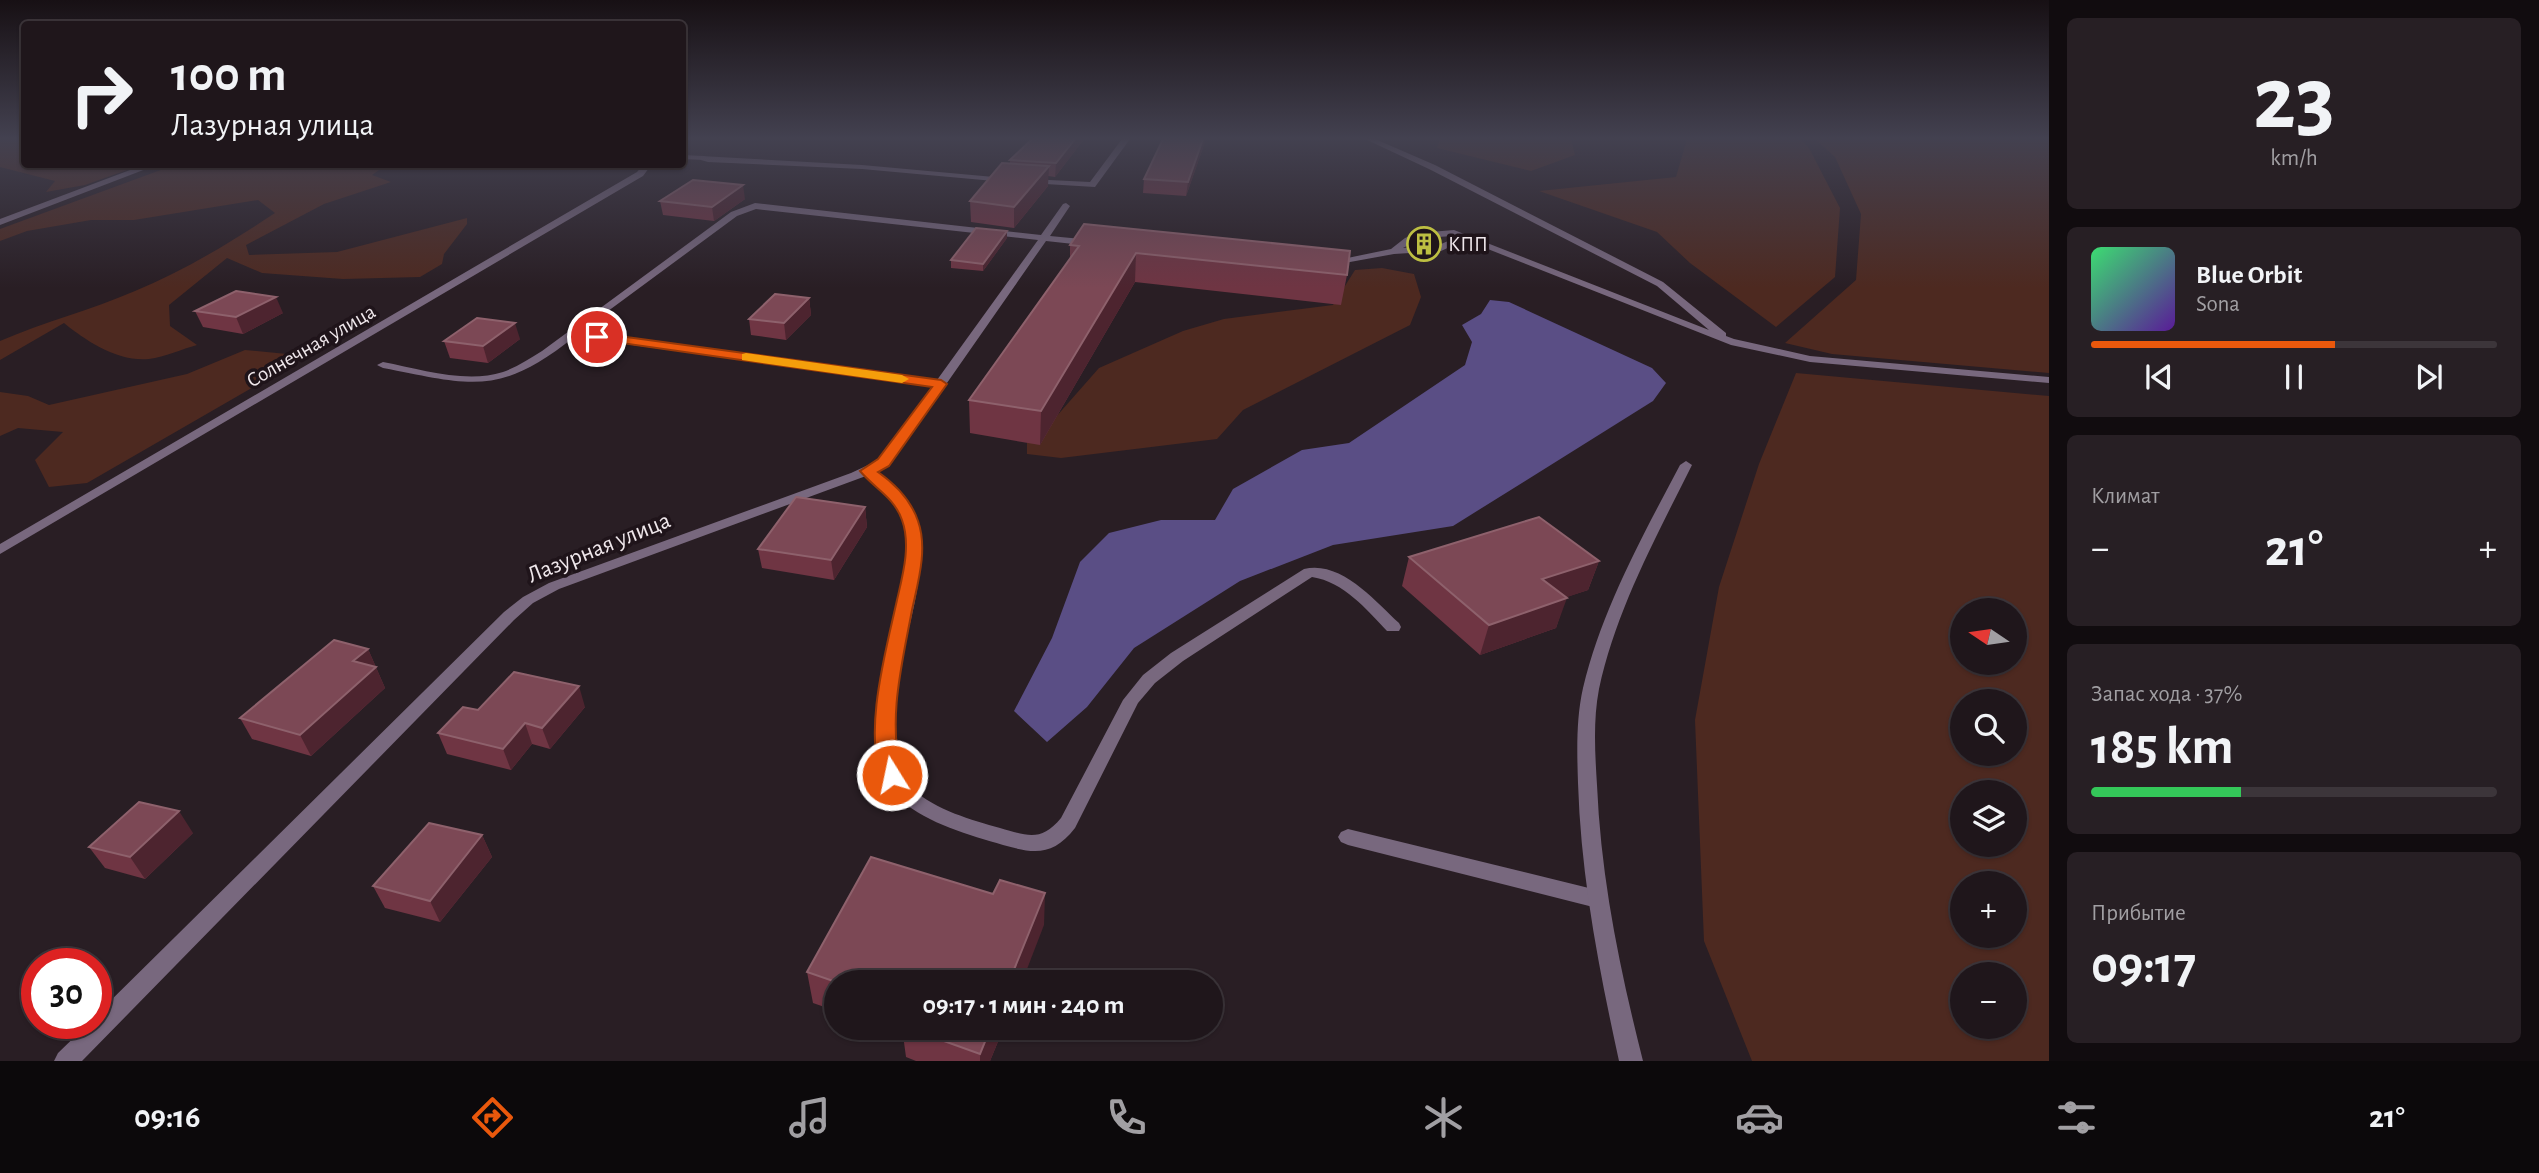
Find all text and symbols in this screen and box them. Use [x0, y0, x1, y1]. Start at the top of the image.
icon: right [56, 49, 147, 140]
text: 100 m [171, 51, 287, 100]
text: 23 [2253, 54, 2335, 145]
text: Лазурная улица [171, 109, 374, 141]
text: km/h [2270, 147, 2318, 170]
building icon: КПП [1405, 225, 1443, 263]
place label: КПП [1448, 234, 1488, 255]
text: Blue Orbit [2196, 262, 2302, 288]
text: Sona [2196, 293, 2240, 316]
street label: Солнечная улица [243, 300, 379, 391]
pin [567, 307, 627, 367]
icon: arrive [578, 318, 616, 356]
icon: previous [2140, 358, 2178, 396]
icon: pause [2275, 358, 2313, 396]
icon: next [2410, 358, 2448, 396]
text: Климат [2091, 485, 2160, 508]
street label: Лазурная улица [524, 508, 674, 588]
text: 21° [2265, 523, 2323, 575]
text: − [2091, 530, 2109, 568]
text: + [2479, 530, 2497, 568]
north arrow [1950, 598, 2026, 676]
map controls [1950, 598, 2027, 1039]
text: Запас хода · 37% [2091, 683, 2242, 706]
button: search [1950, 689, 2027, 766]
text: 185 km [2091, 721, 2233, 773]
position arrow [855, 738, 929, 812]
button: layers [1950, 780, 2027, 857]
button: + [1950, 871, 2027, 948]
text: Прибытие [2091, 902, 2186, 925]
text: 09:17 [2091, 940, 2196, 992]
speed limit sign: 30 [21, 948, 112, 1039]
button: − [1950, 962, 2027, 1039]
text: 09:17 · 1 мин · 240 m [922, 992, 1125, 1018]
icon: directions [468, 1093, 517, 1142]
icon: music [785, 1093, 834, 1142]
icon: phone [1102, 1093, 1151, 1142]
icon: climate [1419, 1093, 1468, 1142]
icon: car [1735, 1093, 1784, 1142]
icon: filters [2052, 1093, 2101, 1142]
text: 09:16 [134, 1101, 200, 1133]
text: 21° [2369, 1101, 2405, 1133]

